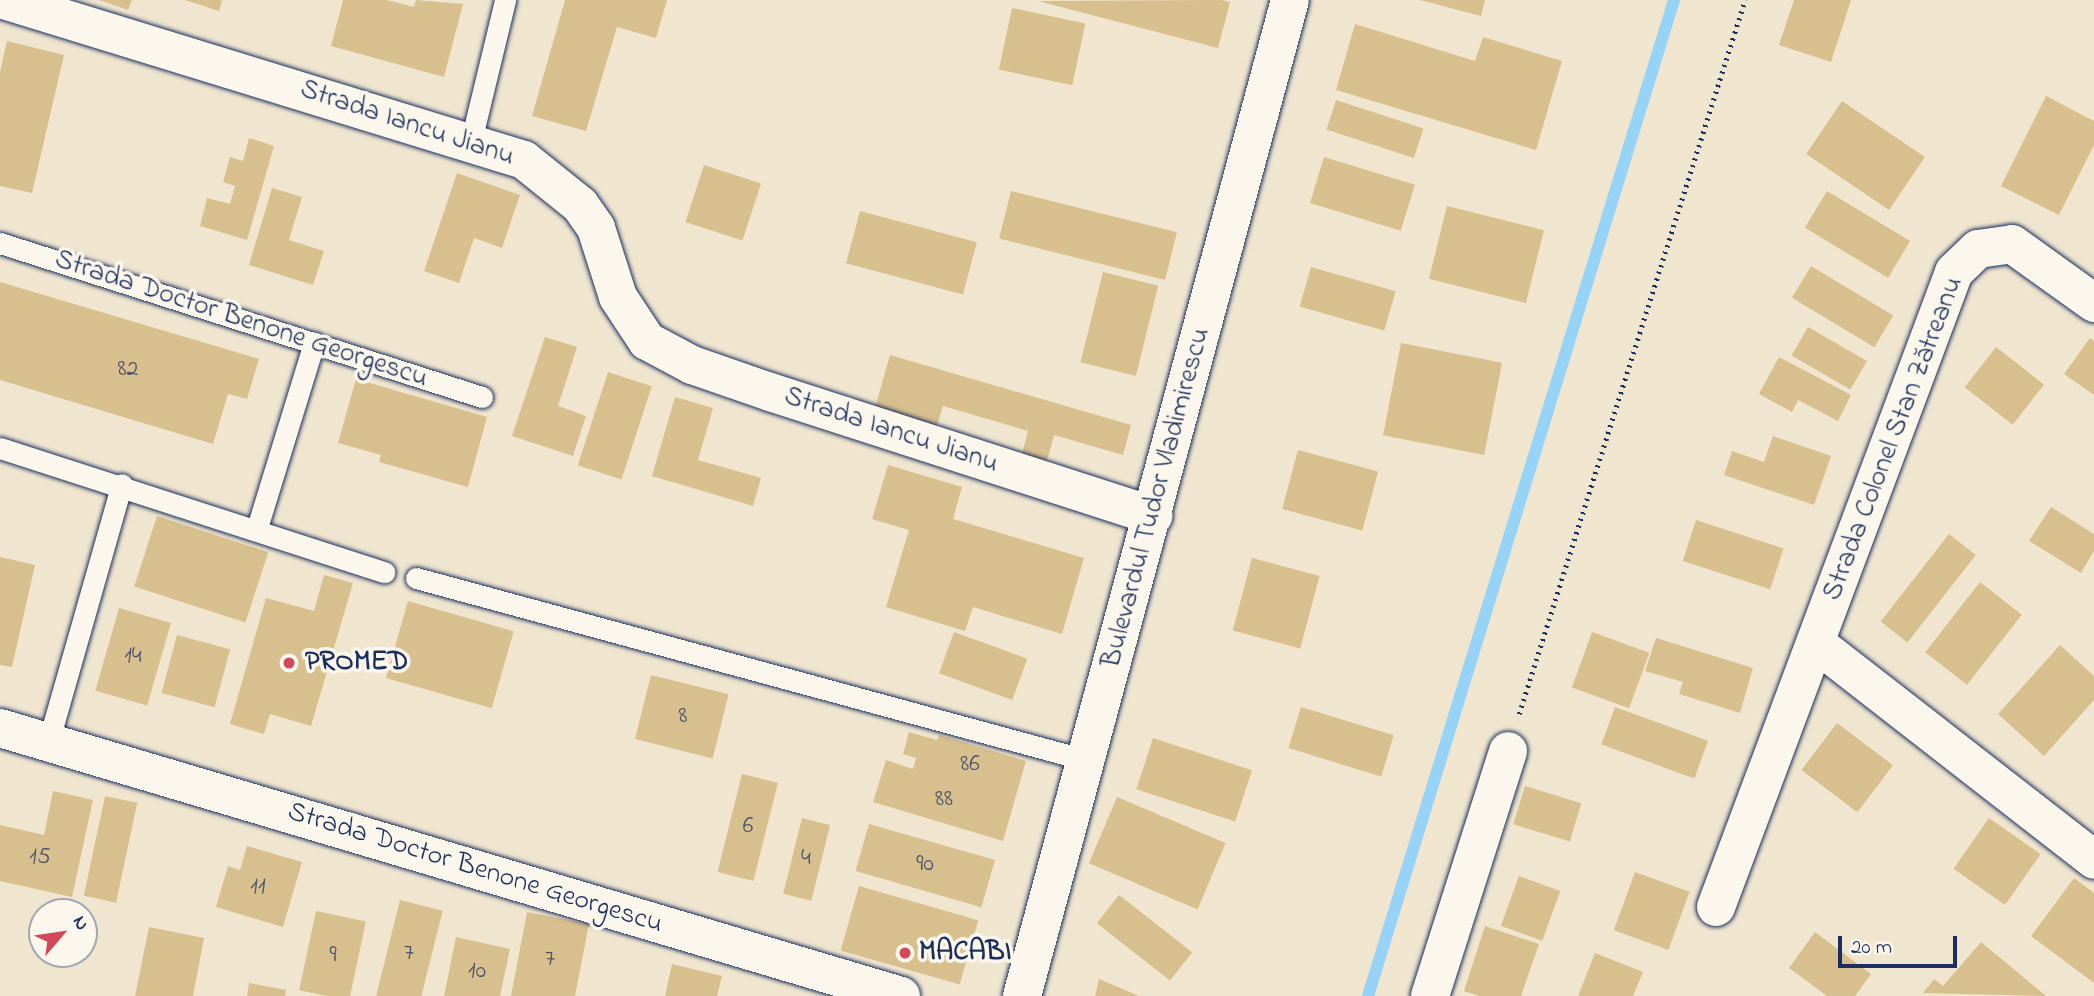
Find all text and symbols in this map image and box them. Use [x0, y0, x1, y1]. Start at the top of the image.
street label: Strada Iancu Jianu [296, 73, 518, 175]
street label: Strada Doctor Benone Georgescu [50, 244, 432, 396]
street label: Strada Colonel Stan Zătreanu [1817, 272, 1971, 606]
street label: Bulevardul Tudor Vladimirescu [1095, 324, 1219, 672]
house number: 82 [118, 356, 138, 384]
street label: Strada Iancu Jianu [780, 380, 1002, 482]
house number: 14 [124, 643, 142, 671]
place label: PROMED [305, 646, 408, 680]
marker: PROMED [279, 653, 299, 673]
house number: 8 [679, 703, 687, 731]
house number: 86 [960, 751, 980, 779]
house number: 88 [935, 786, 953, 814]
street label: Strada Doctor Benone Georgescu [283, 796, 667, 942]
house number: 6 [743, 813, 753, 841]
house number: 15 [29, 844, 51, 872]
house number: 4 [801, 845, 811, 873]
house number: 90 [916, 851, 934, 879]
house number: 11 [250, 874, 266, 902]
north arrow [28, 898, 98, 968]
text: N [65, 911, 95, 936]
scale bar [1842, 922, 1961, 966]
text: 20 m [1851, 933, 1892, 963]
place label: MACABI [919, 936, 1011, 970]
house number: 7 [404, 940, 414, 968]
house number: 9 [329, 942, 337, 970]
marker: MACABI [897, 945, 913, 961]
house number: 7 [545, 946, 555, 974]
house number: 10 [468, 958, 486, 986]

